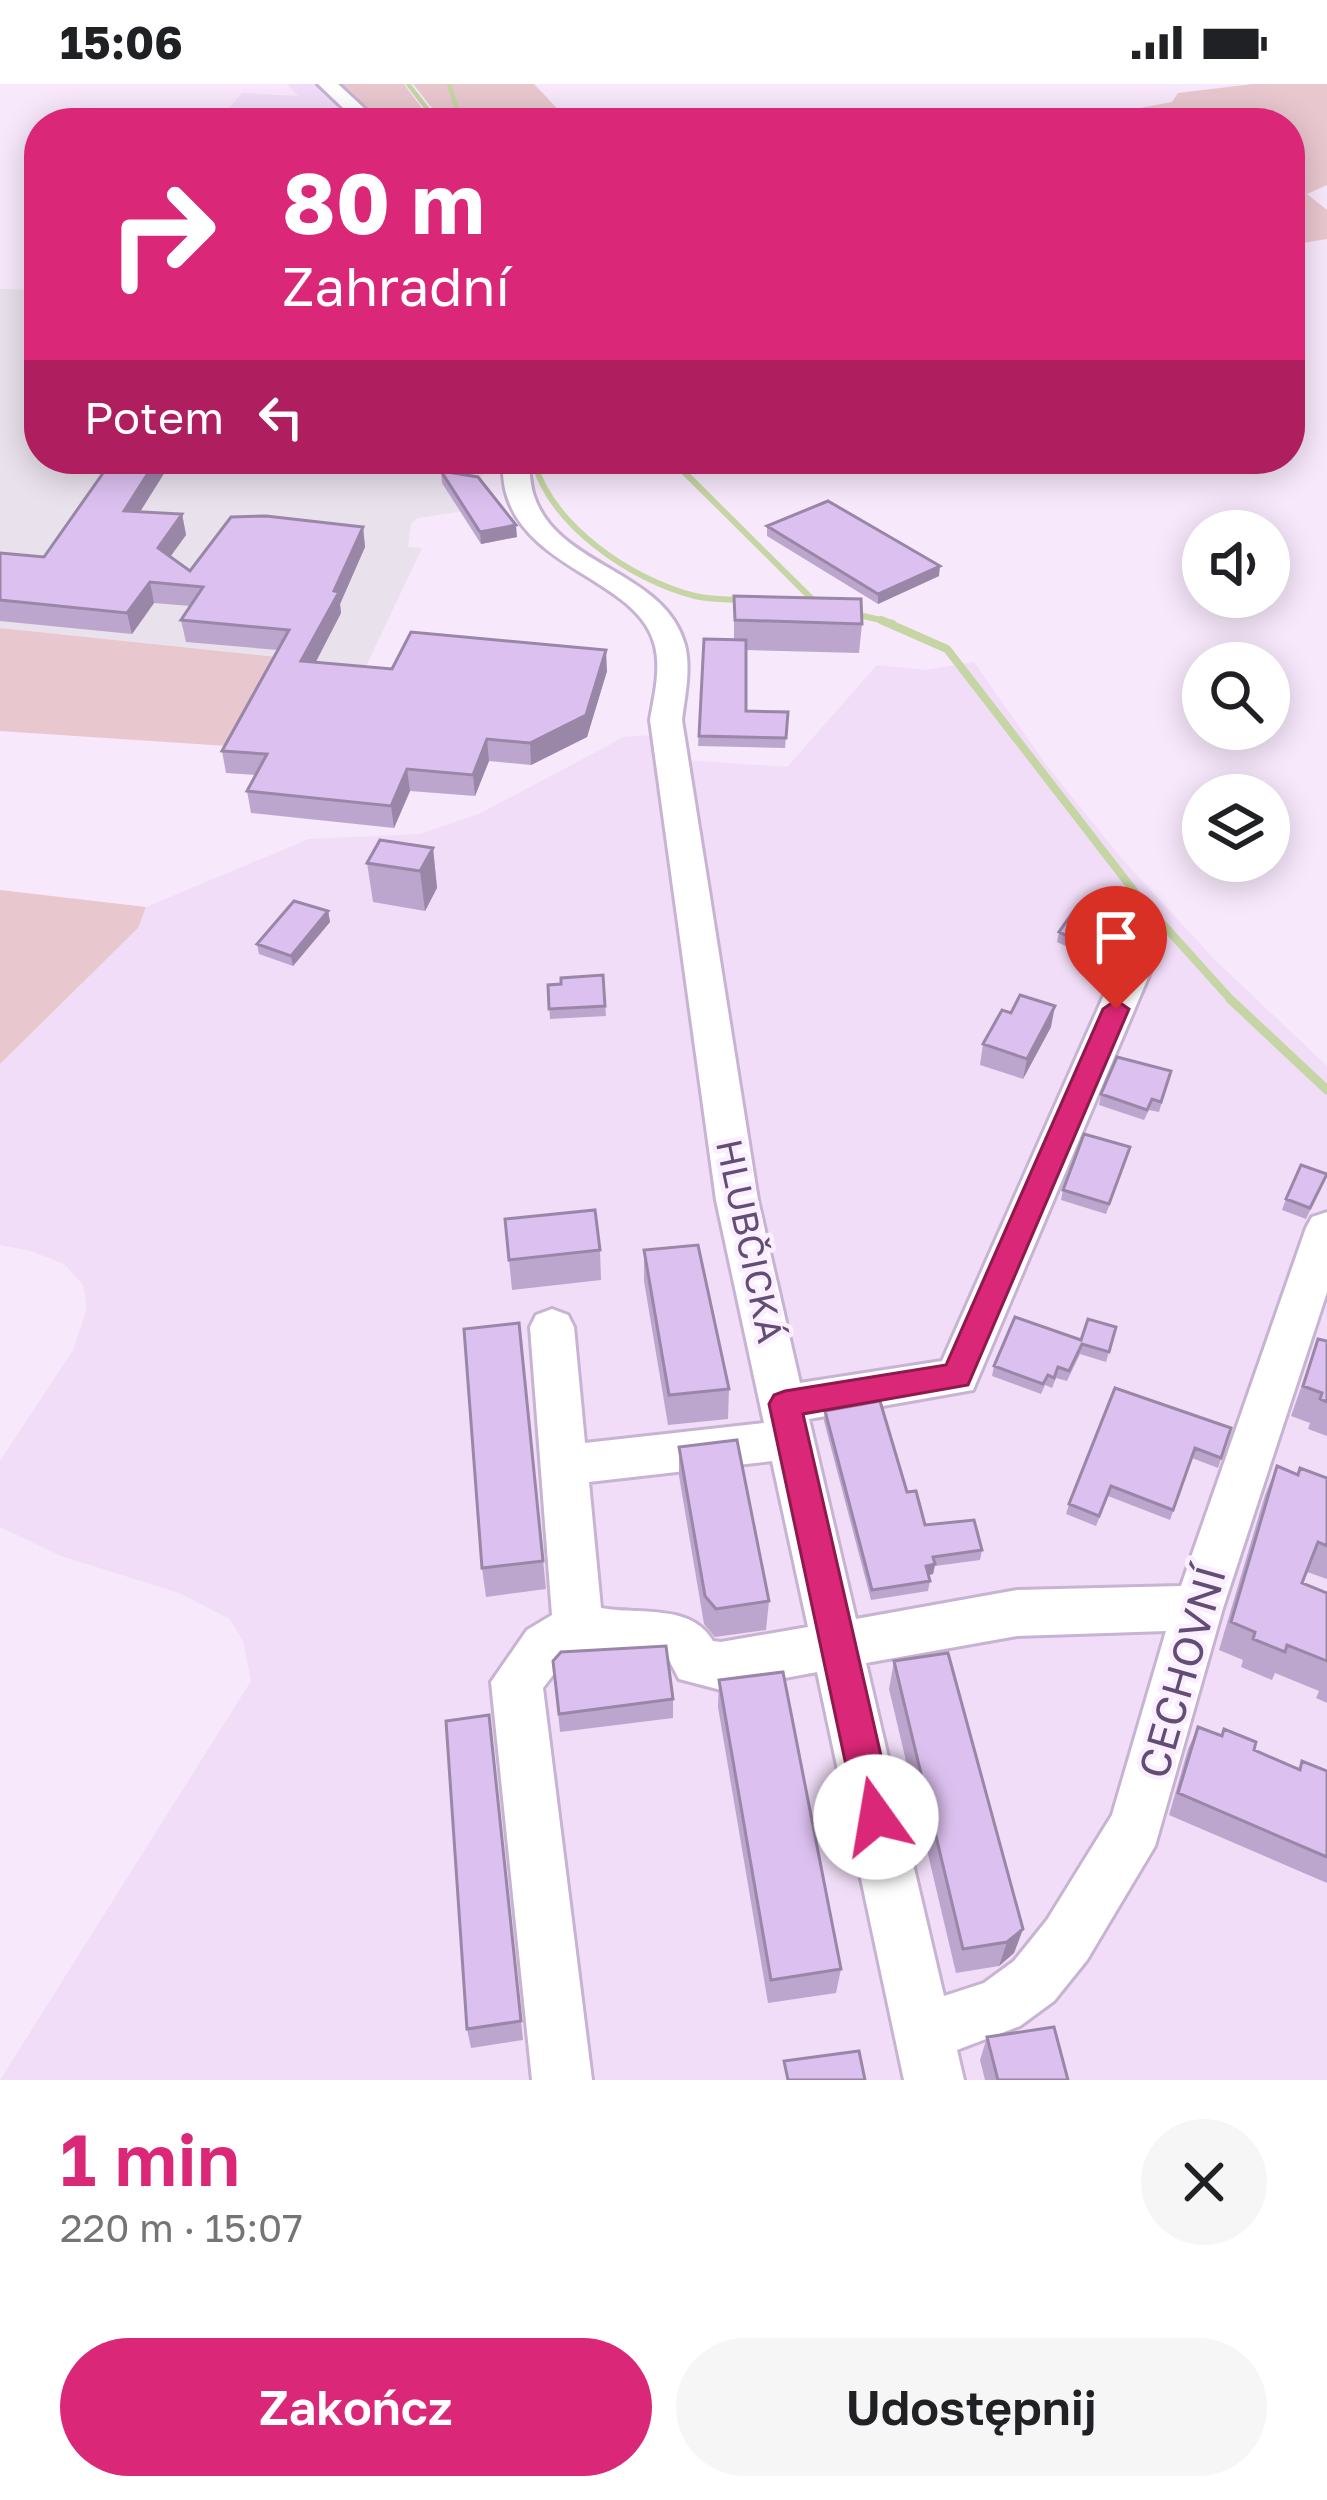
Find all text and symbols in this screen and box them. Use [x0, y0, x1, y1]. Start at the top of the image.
text: 15:06 [60, 15, 183, 69]
text: 80 m [282, 152, 485, 252]
icon: right [84, 156, 240, 312]
text: Zahradní [282, 253, 510, 318]
icon: left [248, 384, 314, 450]
text: Potem [84, 390, 224, 444]
map controls [1182, 510, 1290, 882]
button: sound [1182, 510, 1290, 618]
button: search [1182, 642, 1290, 750]
button: layers [1182, 774, 1290, 882]
pin [1065, 886, 1167, 1009]
icon: arrive [1083, 904, 1149, 970]
street label: HLUBČICKÁ [708, 1135, 793, 1347]
street label: CECHOVNÍ [1127, 1558, 1236, 1783]
position arrow [813, 1754, 939, 1880]
text: 1 min [60, 2115, 240, 2202]
button: close [1141, 2119, 1267, 2245]
text: 220 m · 15:07 [60, 2204, 303, 2251]
button: Zakończ [60, 2338, 652, 2476]
button: Udostępnij [676, 2338, 1267, 2476]

